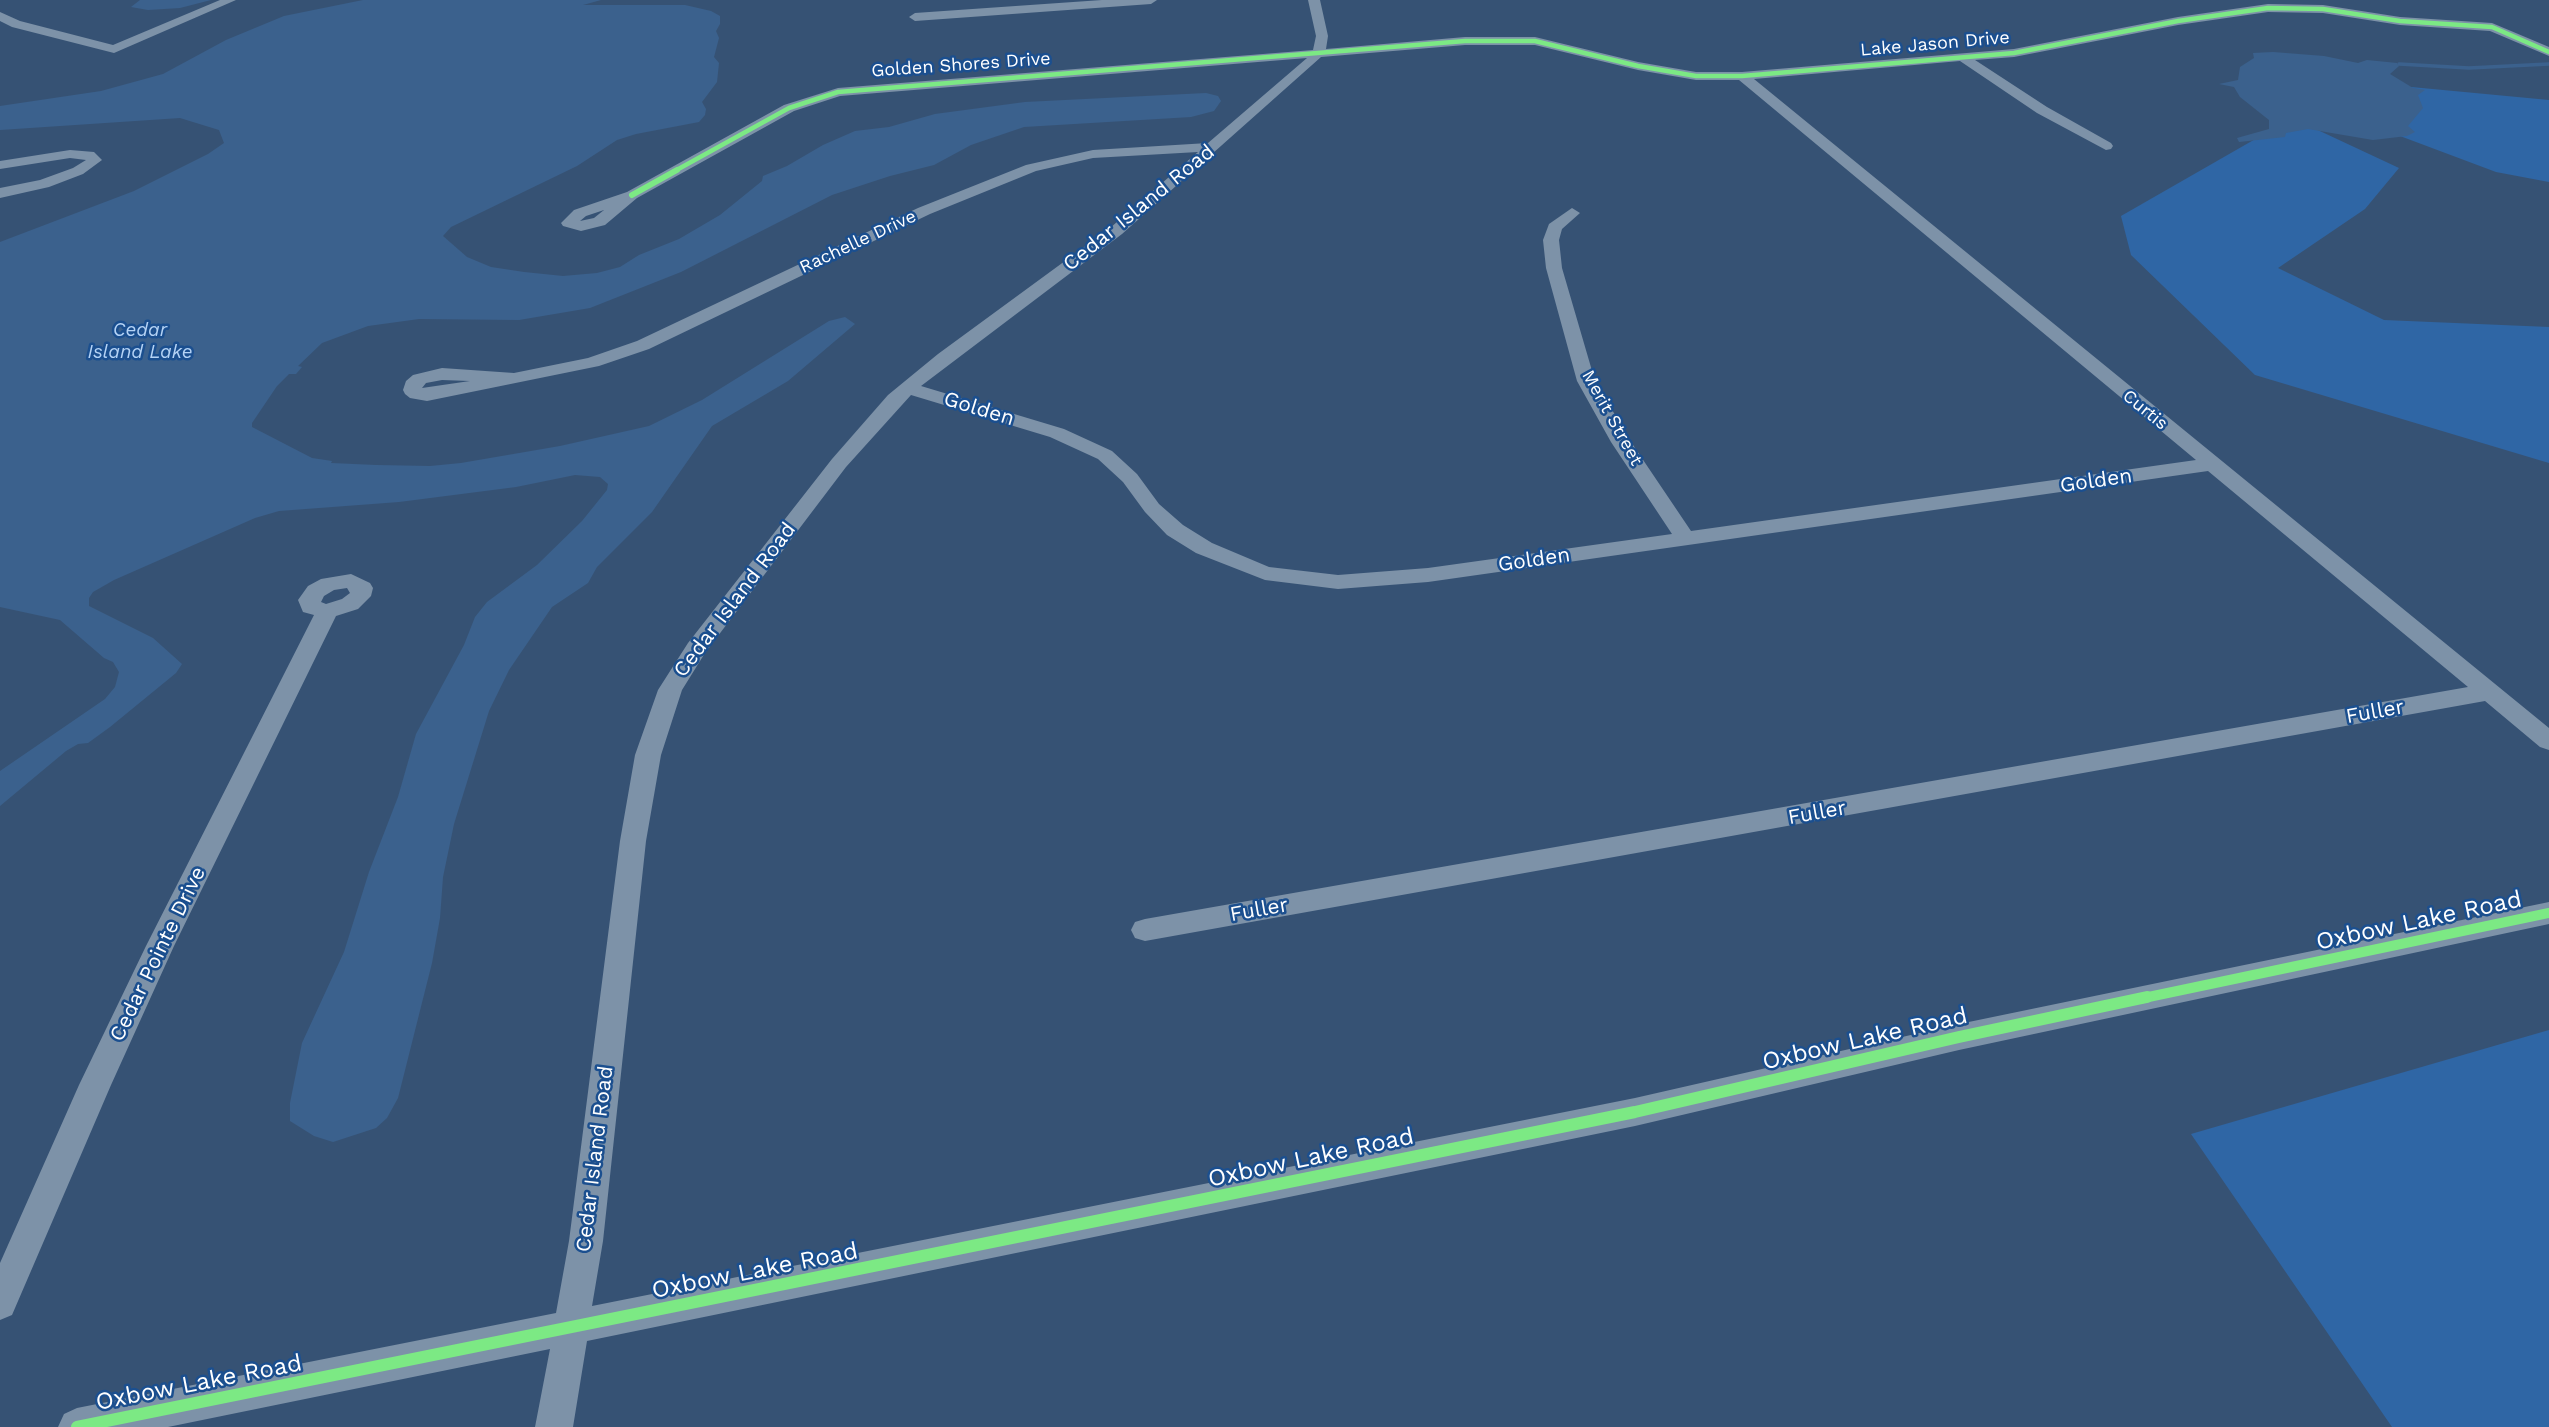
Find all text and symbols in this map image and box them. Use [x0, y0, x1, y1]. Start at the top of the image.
street label: Lake Jason Drive [1859, 27, 2011, 61]
street label: Golden Shores Drive [871, 48, 1051, 82]
street label: Cedar Island Road [1058, 139, 1220, 277]
street label: Rachelle Drive [796, 206, 920, 278]
water label: Cedar Island Lake [87, 319, 193, 363]
street label: Merit Street [1577, 367, 1647, 469]
street label: Curtis [2118, 385, 2172, 435]
street label: Golden [941, 386, 1017, 432]
street label: Golden [2058, 463, 2134, 499]
street label: Cedar Island Road [669, 518, 801, 682]
street label: Golden [1496, 542, 1572, 578]
street label: Fuller [2344, 695, 2406, 729]
street label: Fuller [1786, 796, 1848, 830]
street label: Cedar Pointe Drive [105, 863, 211, 1045]
street label: Oxbow Lake Road [2314, 885, 2524, 957]
street label: Fuller [1228, 893, 1290, 927]
street label: Oxbow Lake Road [1760, 1001, 1970, 1077]
street label: Cedar Island Road [571, 1065, 619, 1253]
street label: Oxbow Lake Road [1206, 1122, 1416, 1194]
street label: Oxbow Lake Road [649, 1237, 861, 1305]
street label: Oxbow Lake Road [93, 1349, 305, 1417]

